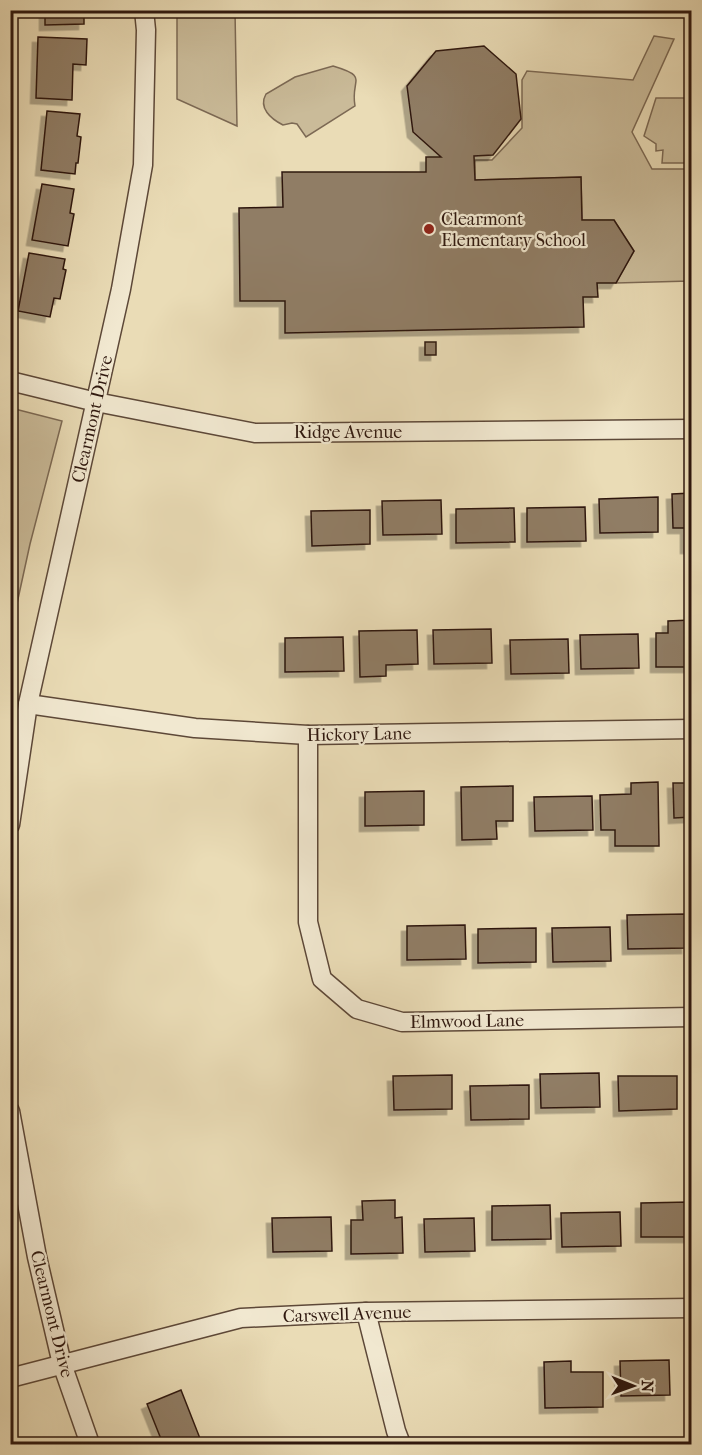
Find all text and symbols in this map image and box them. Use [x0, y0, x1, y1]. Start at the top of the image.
place label: Clearmont Elementary School [441, 209, 586, 251]
marker: Clearmont Elementary School [422, 222, 436, 236]
street label: Clearmont Drive [68, 353, 117, 485]
street label: Ridge Avenue [294, 422, 402, 443]
street label: Hickory Lane [306, 723, 412, 746]
street label: Elmwood Lane [410, 1010, 524, 1033]
street label: Clearmont Drive [26, 1248, 77, 1380]
street label: Carswell Avenue [282, 1302, 412, 1327]
north arrow [603, 1356, 663, 1416]
text: N [638, 1380, 657, 1393]

